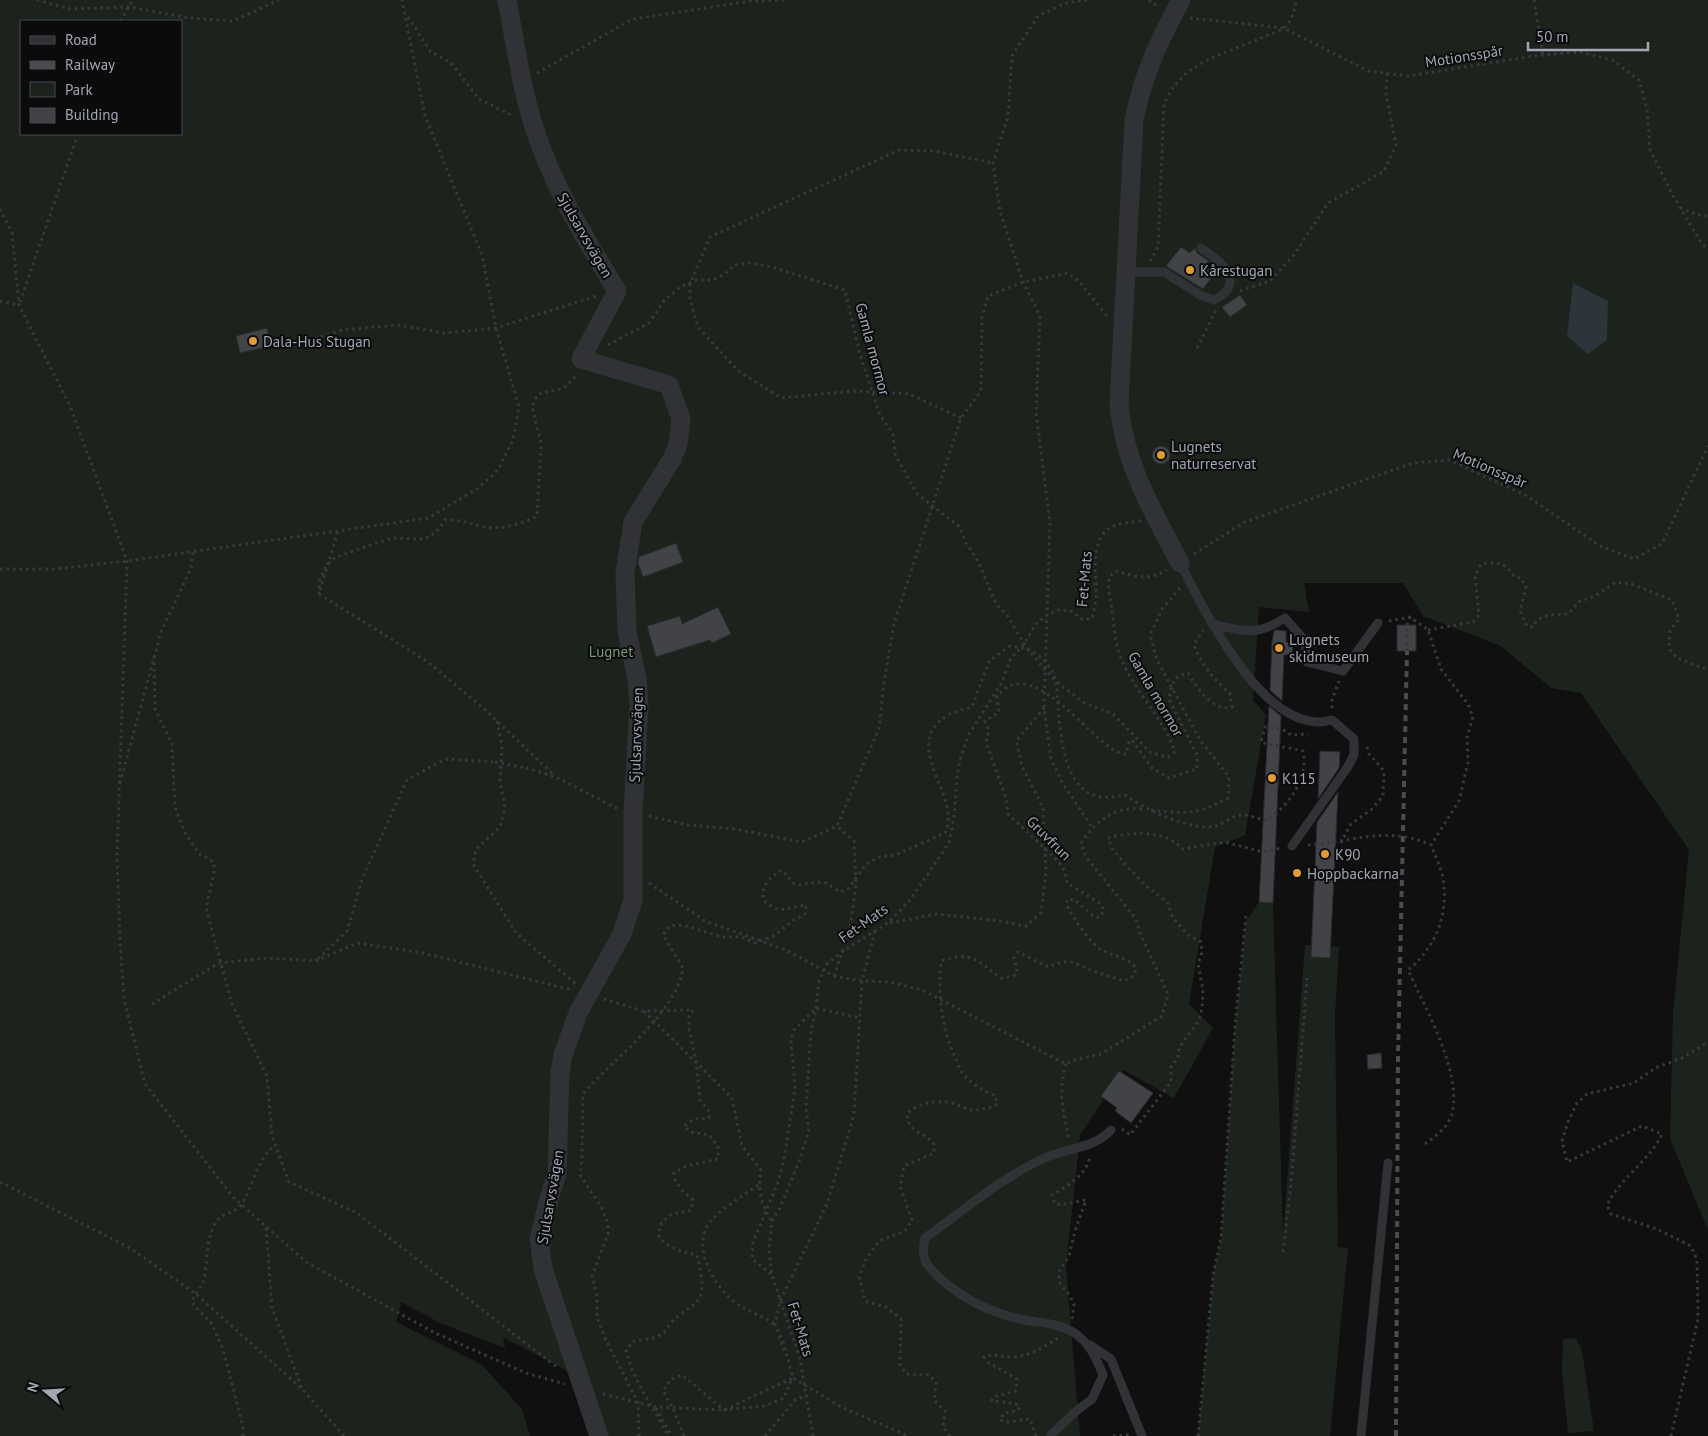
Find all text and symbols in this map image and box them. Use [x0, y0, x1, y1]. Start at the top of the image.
legend [20, 20, 182, 135]
scale bar [1528, 20, 1648, 52]
text: 50 m [1536, 27, 1569, 46]
text: Road [65, 30, 97, 49]
street label: Motionsspår [1424, 40, 1504, 72]
text: Railway [65, 55, 115, 74]
text: Park [65, 80, 93, 99]
text: Building [65, 105, 119, 124]
street label: Sjulsarvsvägen [553, 189, 617, 281]
place label: Kårestugan [1200, 261, 1273, 280]
marker: Kårestugan [1184, 264, 1196, 276]
street label: Gamla mormor [851, 301, 895, 397]
place label: Dala-Hus Stugan [263, 332, 371, 351]
marker: Dala-Hus Stugan [247, 335, 259, 347]
place label: Lugnets naturreservat [1171, 437, 1256, 473]
street label: Motionsspår [1450, 444, 1530, 492]
marker: Lugnets naturreservat [1155, 449, 1167, 461]
street label: Fet-Mats [1072, 550, 1096, 608]
place label: Lugnets skidmuseum [1289, 630, 1369, 666]
park label: Lugnet [589, 642, 633, 661]
marker: Lugnets skidmuseum [1273, 642, 1285, 654]
street label: Gamla mormor [1124, 648, 1188, 740]
street label: Sjulsarvsvägen [625, 687, 647, 783]
place label: K115 [1282, 769, 1316, 788]
marker: K115 [1266, 772, 1278, 784]
street label: Gruvfrun [1023, 812, 1075, 864]
place label: K90 [1335, 845, 1361, 864]
marker: K90 [1319, 848, 1331, 860]
place label: Hoppbackarna [1307, 864, 1399, 883]
marker: Hoppbackarna [1291, 867, 1303, 879]
street label: Fet-Mats [835, 899, 891, 947]
street label: Sjulsarvsvägen [532, 1148, 568, 1246]
street label: Fet-Mats [784, 1299, 818, 1359]
north arrow [20, 1366, 70, 1416]
text: N [23, 1380, 43, 1394]

